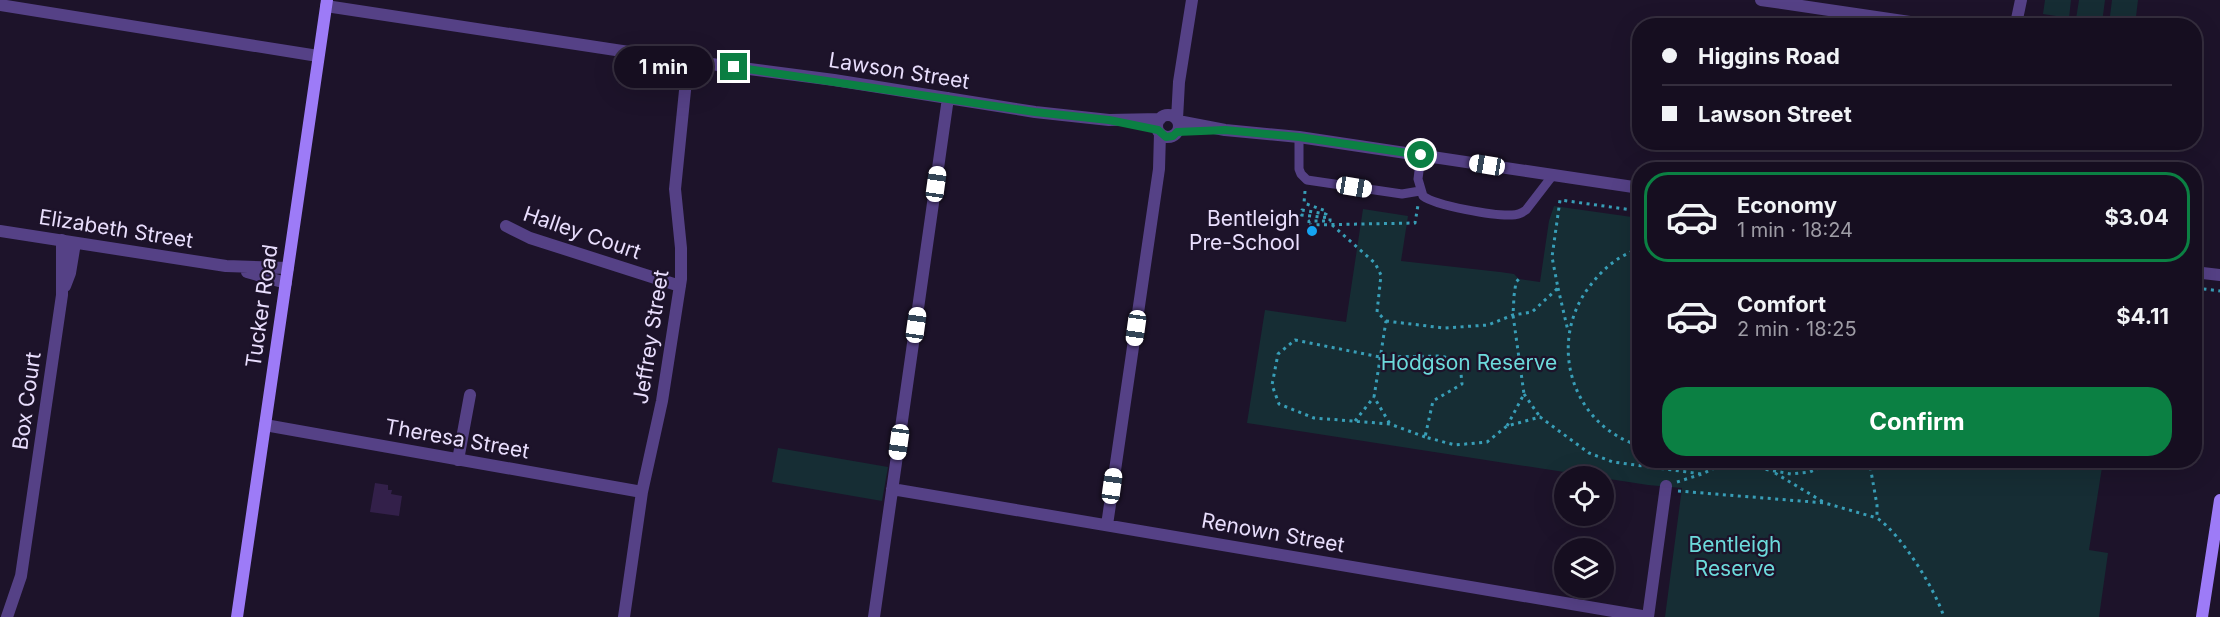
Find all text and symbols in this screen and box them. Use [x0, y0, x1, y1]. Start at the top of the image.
text: Higgins Road [1698, 43, 1840, 69]
callout: 1 min [614, 46, 713, 88]
street label: Lawson Street [827, 47, 971, 94]
route end [720, 53, 747, 80]
text: 1 min [639, 55, 688, 79]
text: Lawson Street [1698, 101, 1852, 127]
route start [1407, 141, 1434, 168]
car [1468, 153, 1506, 177]
car [925, 165, 947, 203]
car [1335, 175, 1373, 199]
icon: car [1665, 190, 1719, 244]
text: Economy [1737, 192, 1837, 218]
street label: Halley Court [520, 201, 644, 264]
street label: Elizabeth Street [37, 204, 195, 253]
text: $3.04 [2104, 204, 2169, 230]
place label: Bentleigh Pre-School [1189, 206, 1300, 255]
text: 1 min · 18:24 [1737, 218, 1853, 242]
marker: Bentleigh Pre-School [1305, 224, 1319, 238]
street label: Tucker Road [240, 243, 283, 369]
street label: Jeffrey Street [628, 268, 673, 406]
icon: car [1665, 289, 1719, 343]
text: Comfort [1737, 291, 1826, 317]
text: $4.11 [2116, 303, 2169, 329]
car [905, 306, 927, 344]
car [1125, 309, 1147, 347]
text: 2 min · 18:25 [1737, 317, 1857, 341]
street label: Box Court [7, 350, 46, 452]
park label: Hodgson Reserve [1381, 350, 1557, 375]
button: Confirm [1662, 387, 2172, 456]
street label: Theresa Street [383, 414, 531, 464]
car [888, 423, 910, 461]
map controls [1554, 466, 1614, 598]
button: locate [1554, 466, 1614, 526]
car [1101, 467, 1123, 505]
street label: Renown Street [1200, 508, 1347, 557]
park label: Bentleigh Reserve [1689, 532, 1781, 581]
button: layers [1554, 538, 1614, 598]

